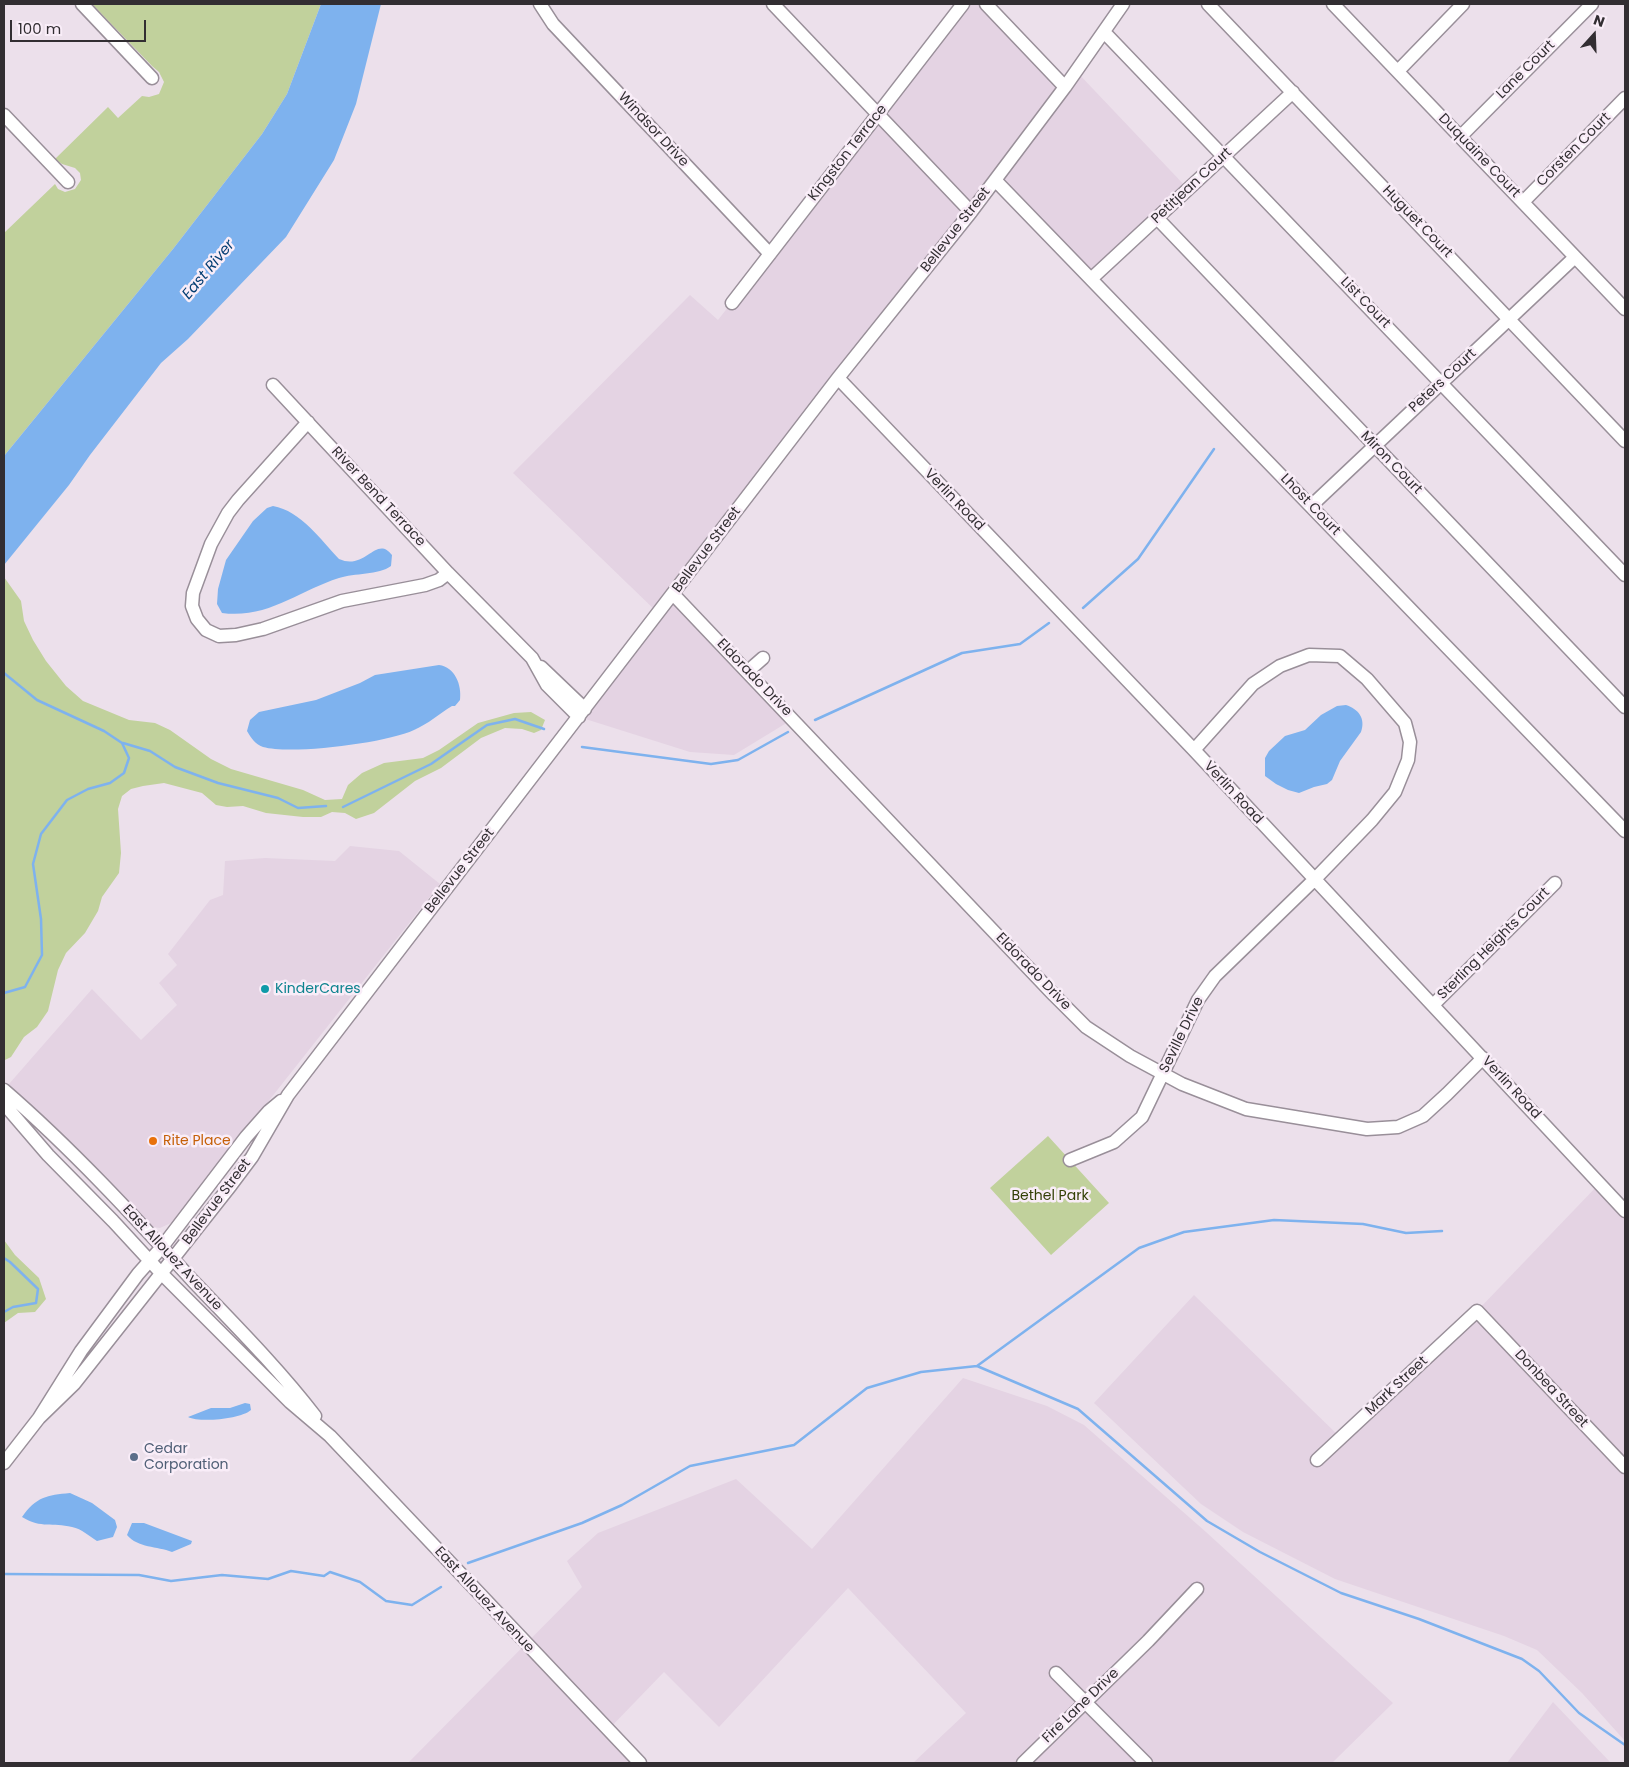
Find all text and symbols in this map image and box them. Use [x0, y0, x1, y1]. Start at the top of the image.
scale bar [12, 10, 149, 42]
north arrow [1569, 10, 1619, 60]
text: N [1591, 10, 1607, 32]
text: 100 m [18, 18, 61, 39]
street label: Lane Court [1493, 37, 1559, 103]
street label: Windsor Drive [614, 89, 692, 171]
street label: Kingston Terrace [805, 101, 891, 205]
street label: Corsten Court [1533, 109, 1615, 191]
street label: Duquaine Court [1435, 110, 1523, 202]
street label: Petitjean Court [1148, 144, 1236, 228]
street label: Huguet Court [1378, 182, 1456, 262]
street label: Bellevue Street [918, 184, 994, 276]
water label: East River [179, 237, 239, 303]
street label: List Court [1336, 274, 1394, 332]
street label: Peters Court [1406, 346, 1480, 416]
street label: Miron Court [1357, 428, 1425, 498]
street label: River Bend Terrace [327, 444, 429, 550]
street label: Verlin Road [920, 466, 988, 534]
street label: Lhost Court [1276, 471, 1344, 539]
street label: Bellevue Street [669, 504, 745, 596]
street label: Eldorado Drive [713, 636, 795, 720]
street label: Verlin Road [1200, 758, 1266, 828]
street label: Bellevue Street [422, 825, 498, 917]
street label: Sterling Heights Court [1434, 884, 1554, 1004]
street label: Eldorado Drive [992, 930, 1074, 1014]
place label: KinderCares [275, 981, 361, 997]
marker: KinderCares [259, 983, 271, 995]
street label: Seville Drive [1156, 994, 1208, 1076]
street label: Verlin Road [1478, 1053, 1544, 1123]
place label: Rite Place [163, 1133, 231, 1149]
marker: Rite Place [147, 1135, 159, 1147]
street label: Bellevue Street [179, 1156, 255, 1248]
park label: Bethel Park [1011, 1188, 1089, 1204]
street label: East Allouez Avenue [119, 1202, 225, 1314]
street label: Donbea Street [1511, 1347, 1591, 1431]
street label: Mark Street [1362, 1353, 1432, 1419]
place label: Cedar Corporation [144, 1441, 229, 1474]
marker: Cedar Corporation [128, 1451, 140, 1463]
street label: East Allouez Avenue [431, 1544, 537, 1656]
street label: Fire Lane Drive [1039, 1665, 1123, 1747]

